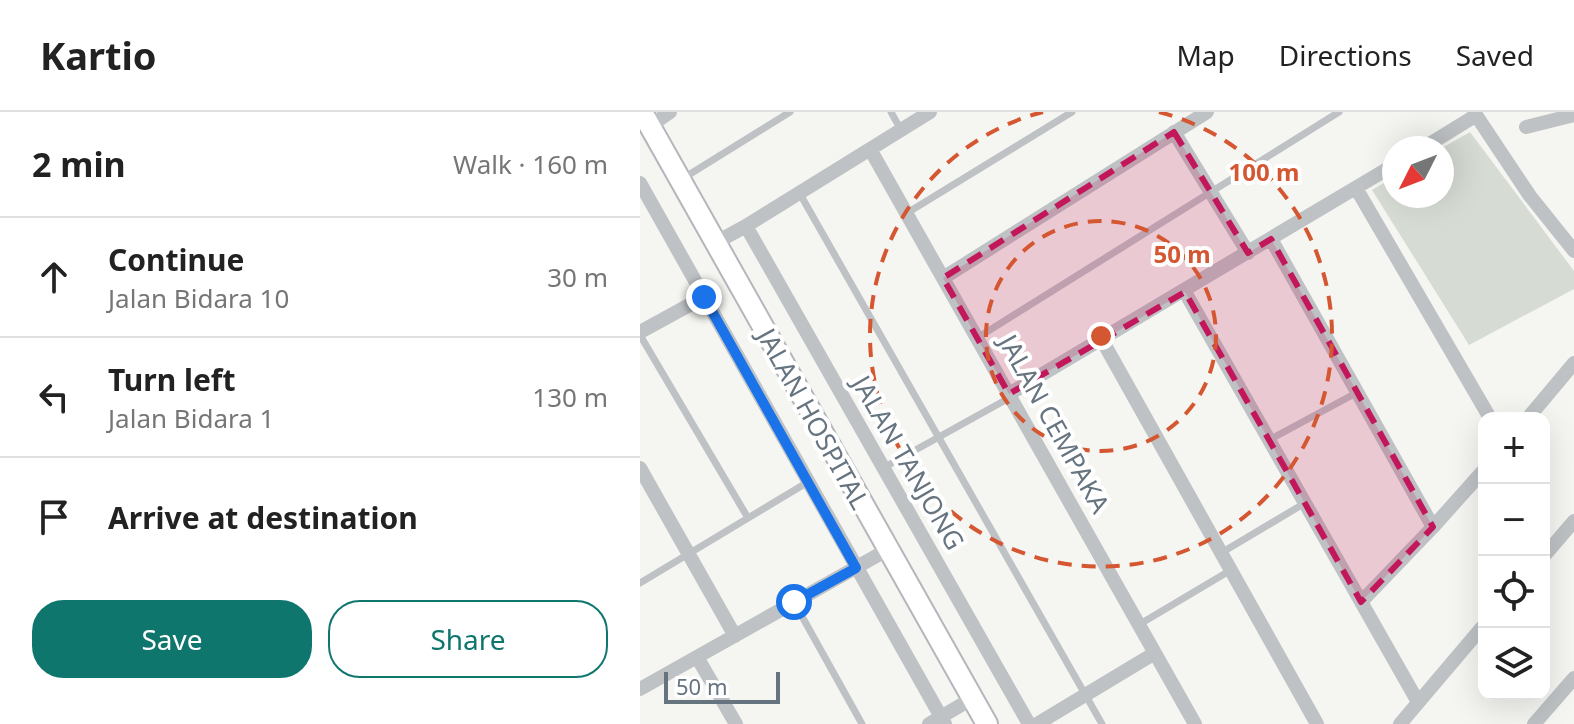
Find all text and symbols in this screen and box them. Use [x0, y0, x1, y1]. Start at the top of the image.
text: Kartio [40, 29, 157, 81]
text: Map [1176, 36, 1235, 74]
text: Directions [1279, 36, 1412, 74]
text: Saved [1456, 36, 1534, 74]
north arrow [1382, 136, 1454, 208]
text: 2 min [32, 141, 126, 187]
text: Walk · 160 m [453, 146, 608, 182]
text: 100 m [1229, 155, 1299, 188]
text: 50 m [1153, 237, 1211, 270]
text: Continue [108, 239, 244, 280]
icon: ahead [32, 255, 76, 299]
text: 30 m [547, 259, 608, 295]
route end [686, 279, 722, 315]
text: Jalan Bidara 10 [108, 280, 289, 316]
street label: JALAN HOSPITAL [748, 319, 879, 515]
centre of rings [1087, 322, 1115, 350]
street label: JALAN CEMPAKA [990, 325, 1119, 519]
text: Turn left [108, 359, 236, 400]
street label: JALAN TANJONG [843, 366, 973, 556]
icon: left [32, 375, 76, 419]
text: 130 m [532, 379, 608, 415]
text: Jalan Bidara 1 [108, 400, 274, 436]
map controls [1478, 412, 1550, 700]
button: + [1478, 412, 1550, 484]
button: − [1478, 484, 1550, 556]
icon: arrive [32, 495, 76, 539]
text: Arrive at destination [108, 497, 418, 538]
button: locate [1478, 556, 1550, 628]
route start [776, 584, 812, 620]
button: Save [32, 600, 312, 678]
button: Share [328, 600, 608, 678]
button: layers [1478, 628, 1550, 700]
scale bar [664, 668, 780, 704]
text: 50 m [676, 671, 727, 701]

